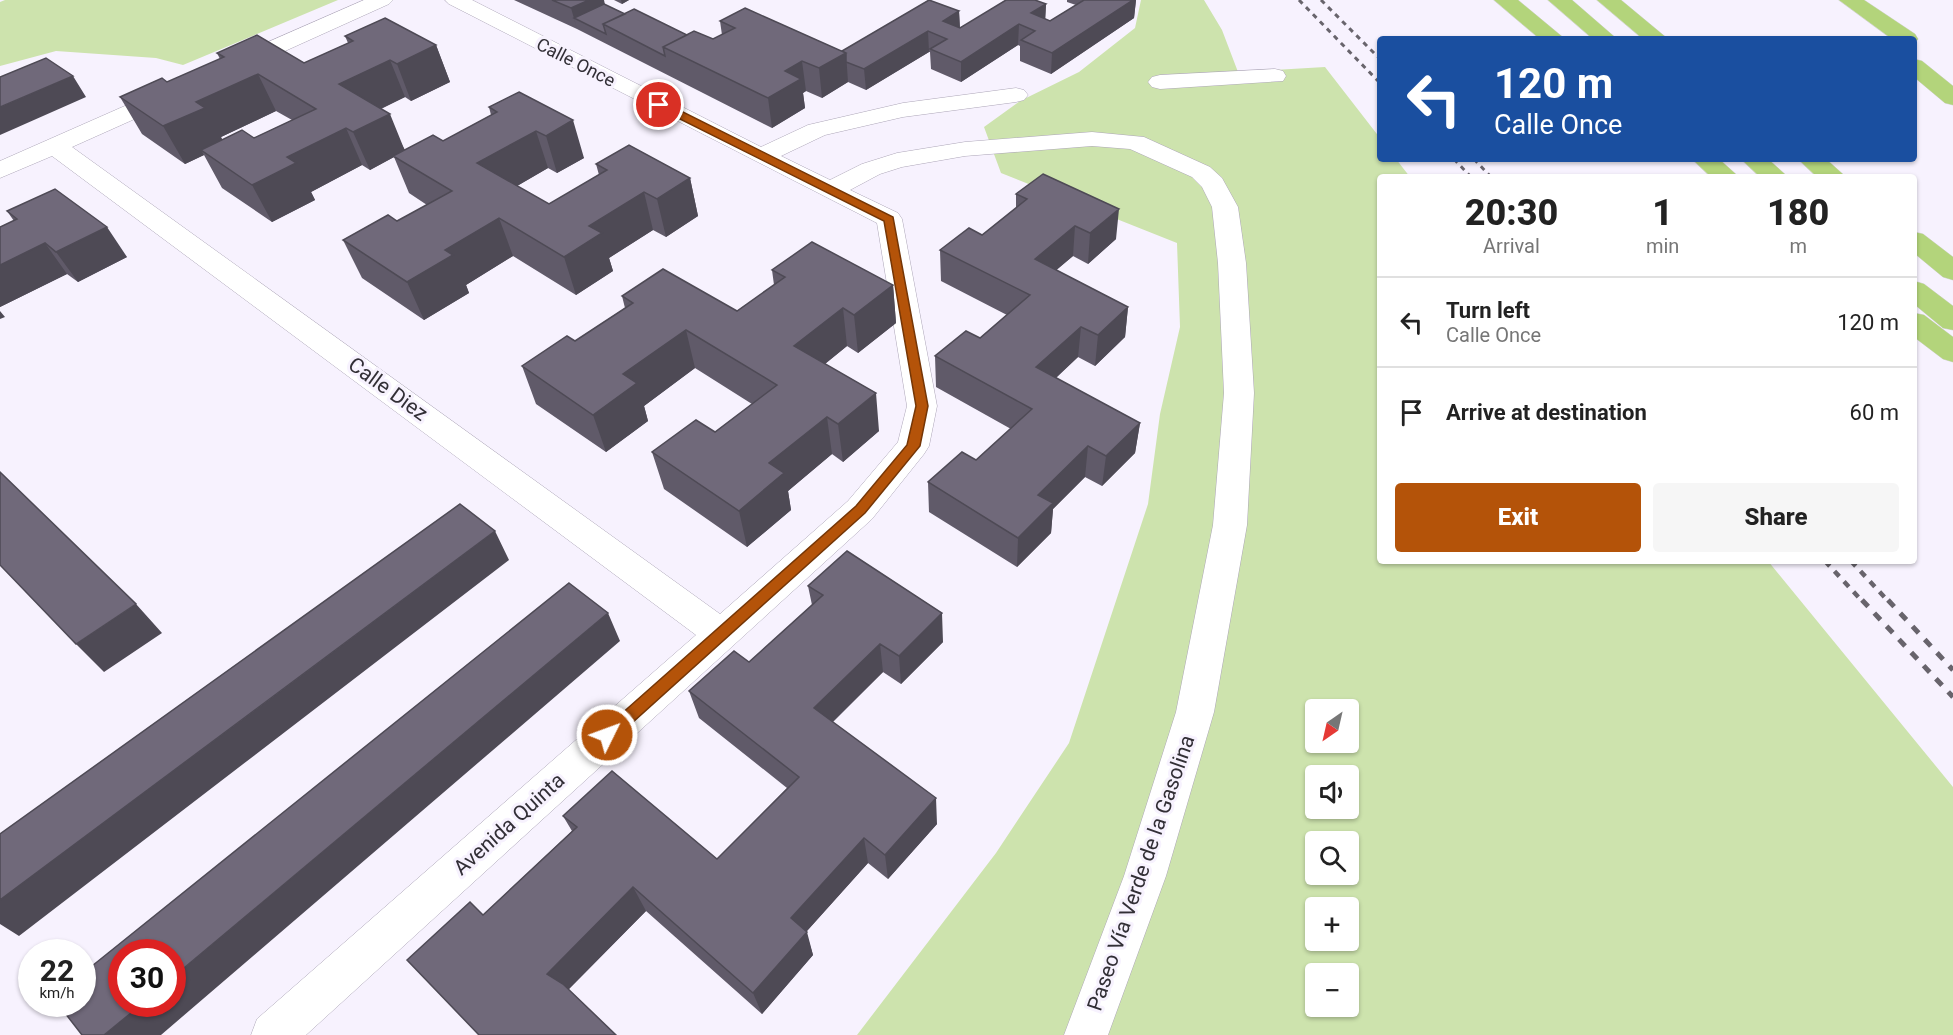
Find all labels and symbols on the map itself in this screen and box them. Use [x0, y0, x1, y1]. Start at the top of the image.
street label: Calle Once [533, 33, 619, 91]
pin [633, 79, 684, 130]
street label: Calle Diez [344, 352, 432, 426]
north arrow [1305, 699, 1359, 753]
position arrow [575, 703, 639, 767]
street label: Paseo Vía Verde de la Gasolina [1082, 732, 1200, 1014]
street label: Avenida Quinta [449, 768, 569, 880]
speed limit sign: 30 [108, 939, 186, 1017]

